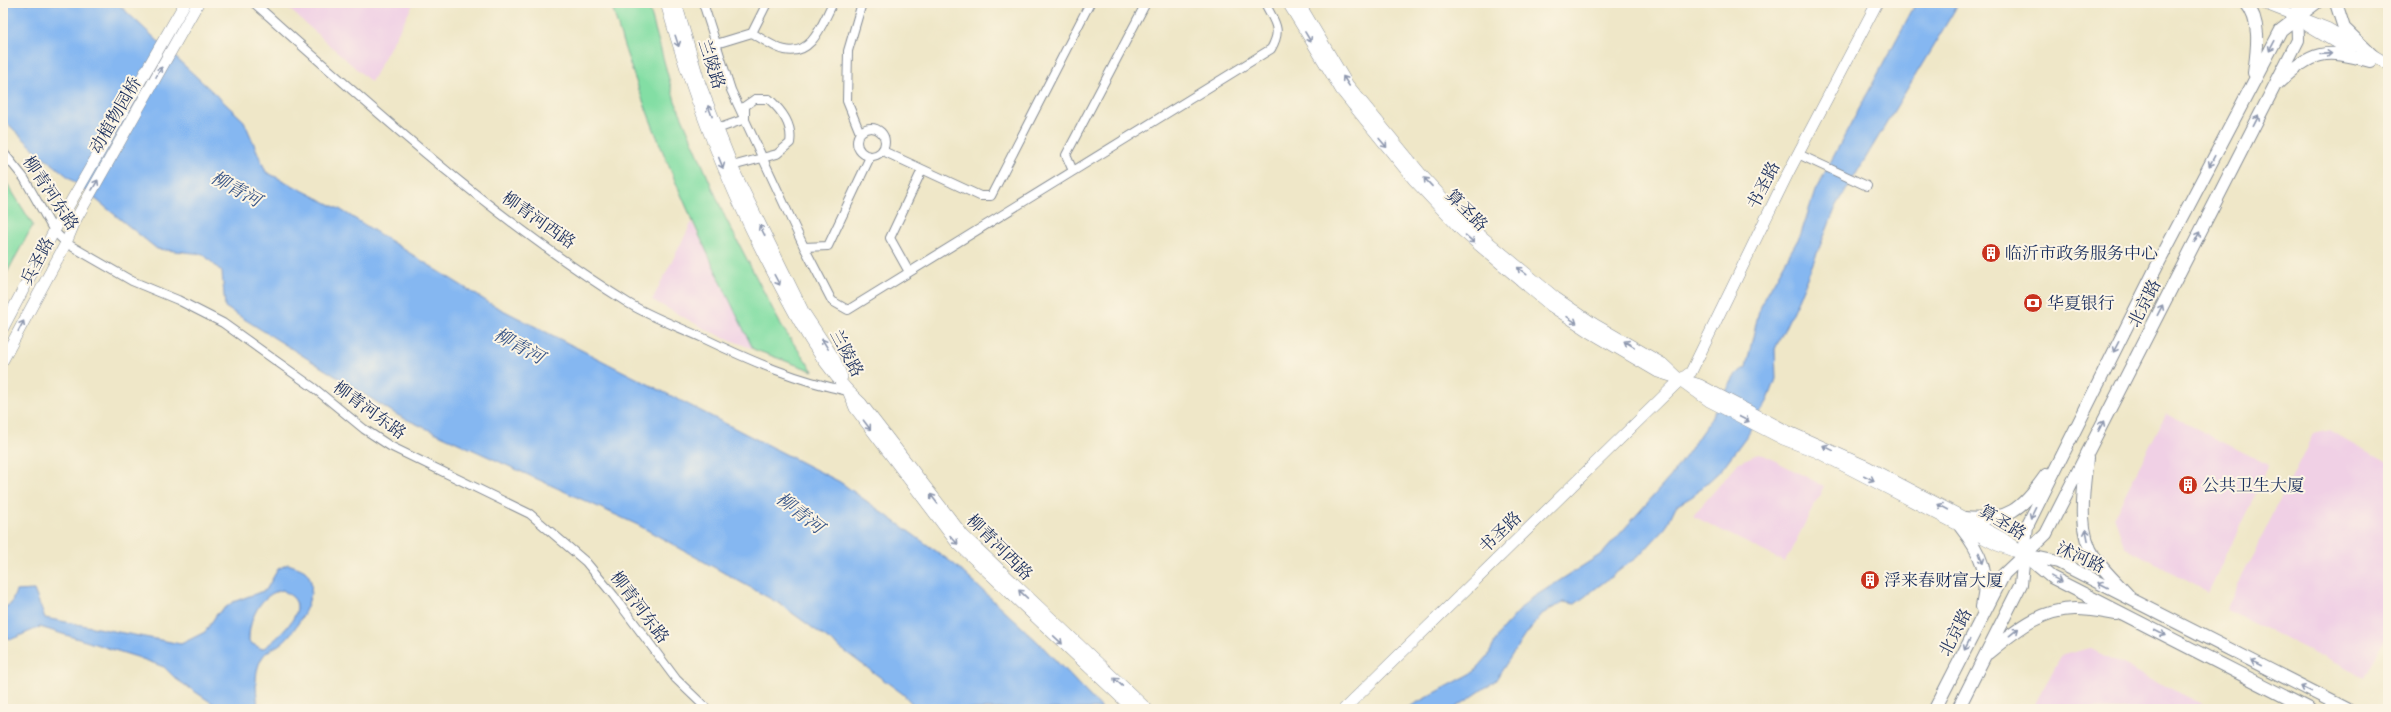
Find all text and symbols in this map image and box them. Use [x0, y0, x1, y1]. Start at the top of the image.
one-way arrow [1305, 31, 1313, 43]
one-way arrow [674, 34, 681, 47]
street label: 兰陵路 [691, 37, 729, 93]
one-way arrow [2268, 40, 2275, 52]
one-way arrow [2319, 50, 2332, 57]
one-way arrow [156, 66, 164, 78]
street label: 动植物园桥 [85, 73, 148, 159]
one-way arrow [1342, 76, 1350, 87]
one-way arrow [706, 105, 714, 117]
one-way arrow [2253, 115, 2260, 127]
one-way arrow [1379, 137, 1388, 148]
street label: 柳青河东路 [16, 152, 83, 236]
one-way arrow [2207, 155, 2215, 167]
one-way arrow [717, 156, 725, 168]
street label: 书圣路 [1743, 158, 1787, 214]
water label: 柳青河 [205, 166, 268, 217]
one-way arrow [1423, 177, 1433, 187]
one-way arrow [92, 179, 100, 191]
street label: 算圣路 [1439, 185, 1492, 238]
street label: 柳青河西路 [496, 187, 580, 256]
one-way arrow [757, 225, 765, 237]
one-way arrow [2194, 231, 2201, 243]
street label: 兵圣路 [16, 234, 61, 290]
one-way arrow [1465, 234, 1476, 243]
building icon: 临沂市政务服务中心 [1980, 242, 2002, 264]
place label: 临沂市政务服务中心 [2005, 243, 2158, 267]
one-way arrow [1517, 267, 1528, 276]
one-way arrow [773, 274, 781, 286]
street label: 北京路 [2124, 276, 2168, 332]
bank icon: 华夏银行 [2022, 292, 2044, 314]
place label: 华夏银行 [2047, 293, 2115, 317]
one-way arrow [2157, 304, 2164, 316]
one-way arrow [1566, 316, 1577, 324]
one-way arrow [18, 320, 26, 332]
water label: 柳青河 [488, 323, 551, 374]
street label: 兰陵路 [823, 326, 868, 382]
one-way arrow [820, 338, 828, 350]
one-way arrow [1623, 340, 1635, 348]
one-way arrow [2112, 340, 2119, 352]
street label: 柳青河东路 [327, 377, 410, 446]
one-way arrow [1737, 415, 1749, 423]
one-way arrow [863, 419, 871, 430]
one-way arrow [2098, 420, 2105, 432]
one-way arrow [1822, 444, 1834, 451]
building icon: 公共卫生大厦 [2177, 474, 2199, 496]
one-way arrow [1863, 475, 1875, 482]
place label: 公共卫生大厦 [2202, 475, 2304, 499]
water label: 柳青河 [769, 488, 830, 543]
one-way arrow [930, 494, 939, 505]
street label: 算圣路 [1974, 500, 2030, 547]
one-way arrow [1937, 503, 1949, 510]
street label: 书圣路 [1475, 507, 1528, 560]
one-way arrow [2029, 507, 2036, 519]
street label: 柳青河西路 [960, 510, 1037, 587]
one-way arrow [2082, 529, 2090, 542]
one-way arrow [950, 534, 959, 545]
street label: 沭河路 [2052, 537, 2108, 580]
one-way arrow [1977, 552, 1985, 564]
street label: 柳青河东路 [603, 567, 674, 649]
building icon: 浮来春财富大厦 [1859, 569, 1881, 591]
place label: 浮来春财富大厦 [1884, 570, 2003, 594]
one-way arrow [2049, 576, 2061, 583]
one-way arrow [2097, 581, 2109, 588]
one-way arrow [1018, 589, 1028, 599]
street label: 北京路 [1935, 605, 1979, 661]
one-way arrow [2009, 628, 2020, 637]
one-way arrow [2154, 630, 2166, 637]
one-way arrow [1053, 635, 1063, 644]
one-way arrow [1963, 639, 1970, 651]
one-way arrow [2250, 659, 2262, 667]
one-way arrow [1113, 678, 1123, 687]
one-way arrow [2300, 685, 2312, 692]

